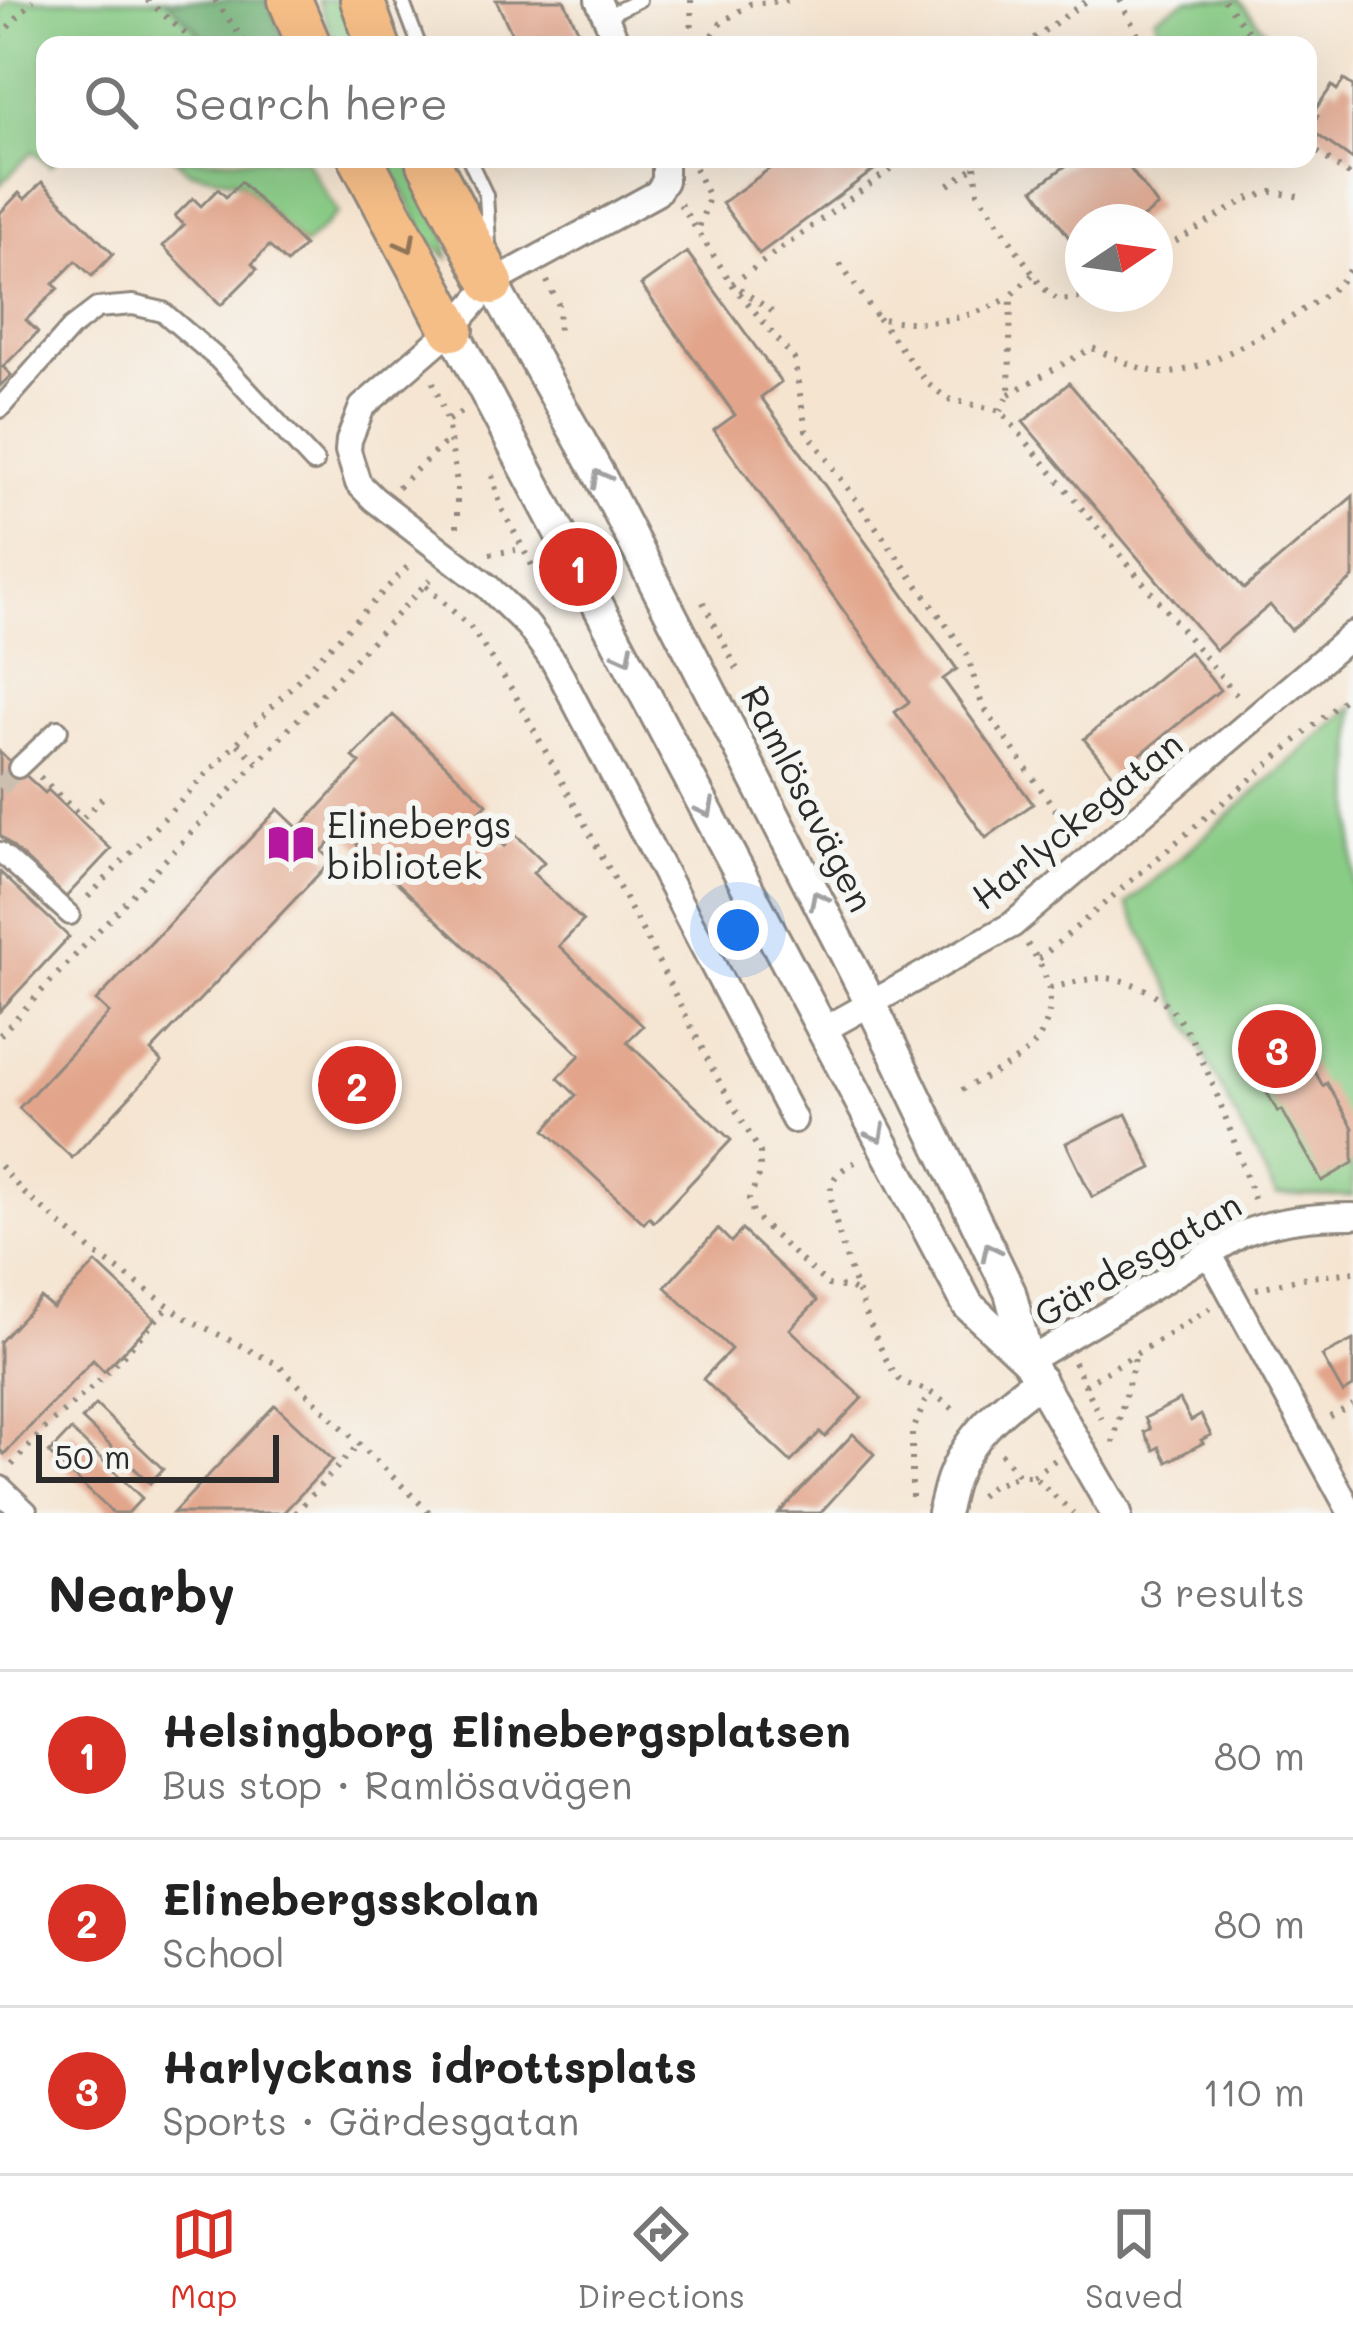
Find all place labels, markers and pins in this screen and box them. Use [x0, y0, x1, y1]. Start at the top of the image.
pin: 1 [539, 522, 617, 612]
place label: Elinebergs bibliotek [327, 800, 512, 888]
library icon: Elinebergs bibliotek [266, 819, 316, 869]
pin: 3 [1238, 1004, 1316, 1094]
pin: 2 [318, 1040, 396, 1130]

